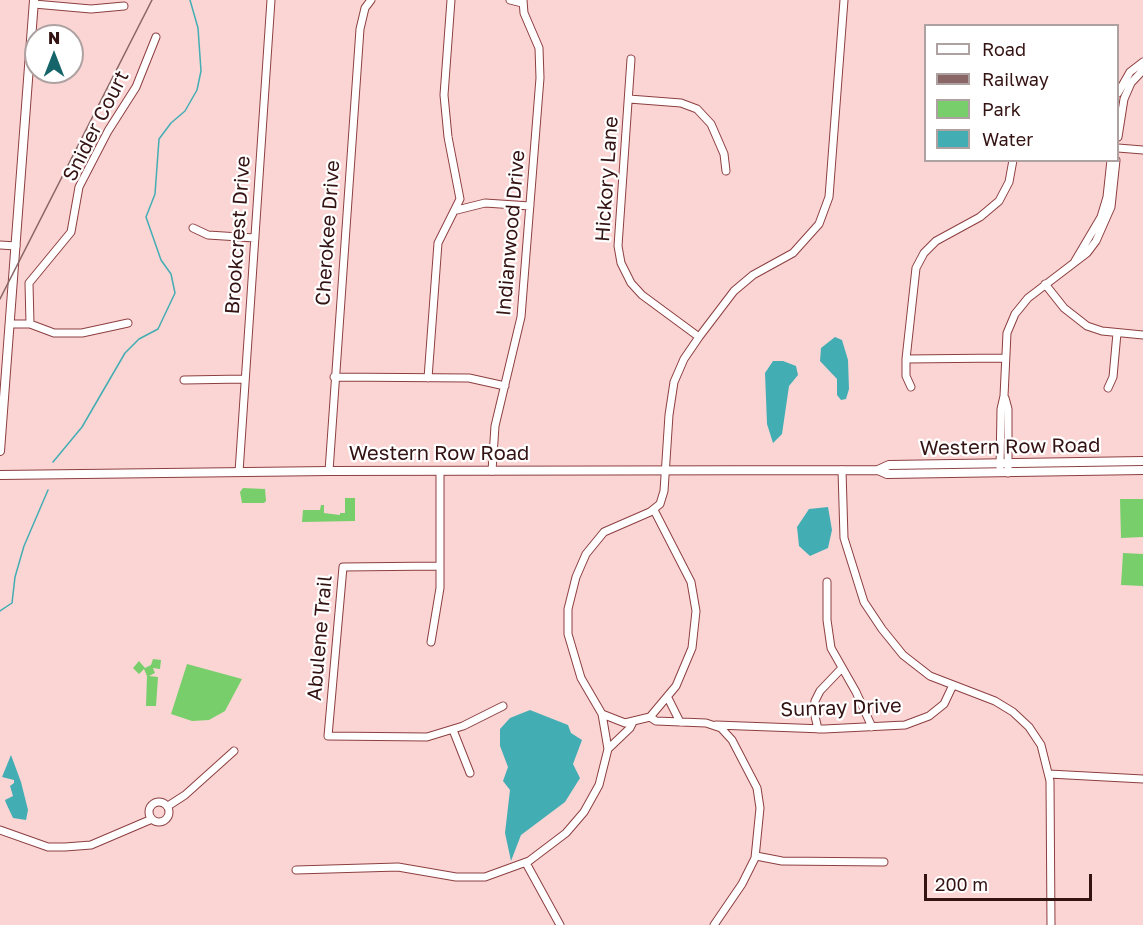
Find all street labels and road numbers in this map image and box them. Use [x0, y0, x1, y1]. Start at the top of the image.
street label: Snider Court [58, 67, 134, 185]
street label: Hickory Lane [591, 115, 623, 243]
street label: Indianwood Drive [492, 149, 530, 317]
street label: Brookcrest Drive [220, 155, 256, 315]
street label: Cherokee Drive [311, 159, 345, 307]
street label: Western Row Road [919, 433, 1101, 461]
street label: Western Row Road [349, 442, 529, 466]
street label: Abulene Trail [303, 574, 337, 702]
street label: Sunray Drive [780, 694, 902, 722]

